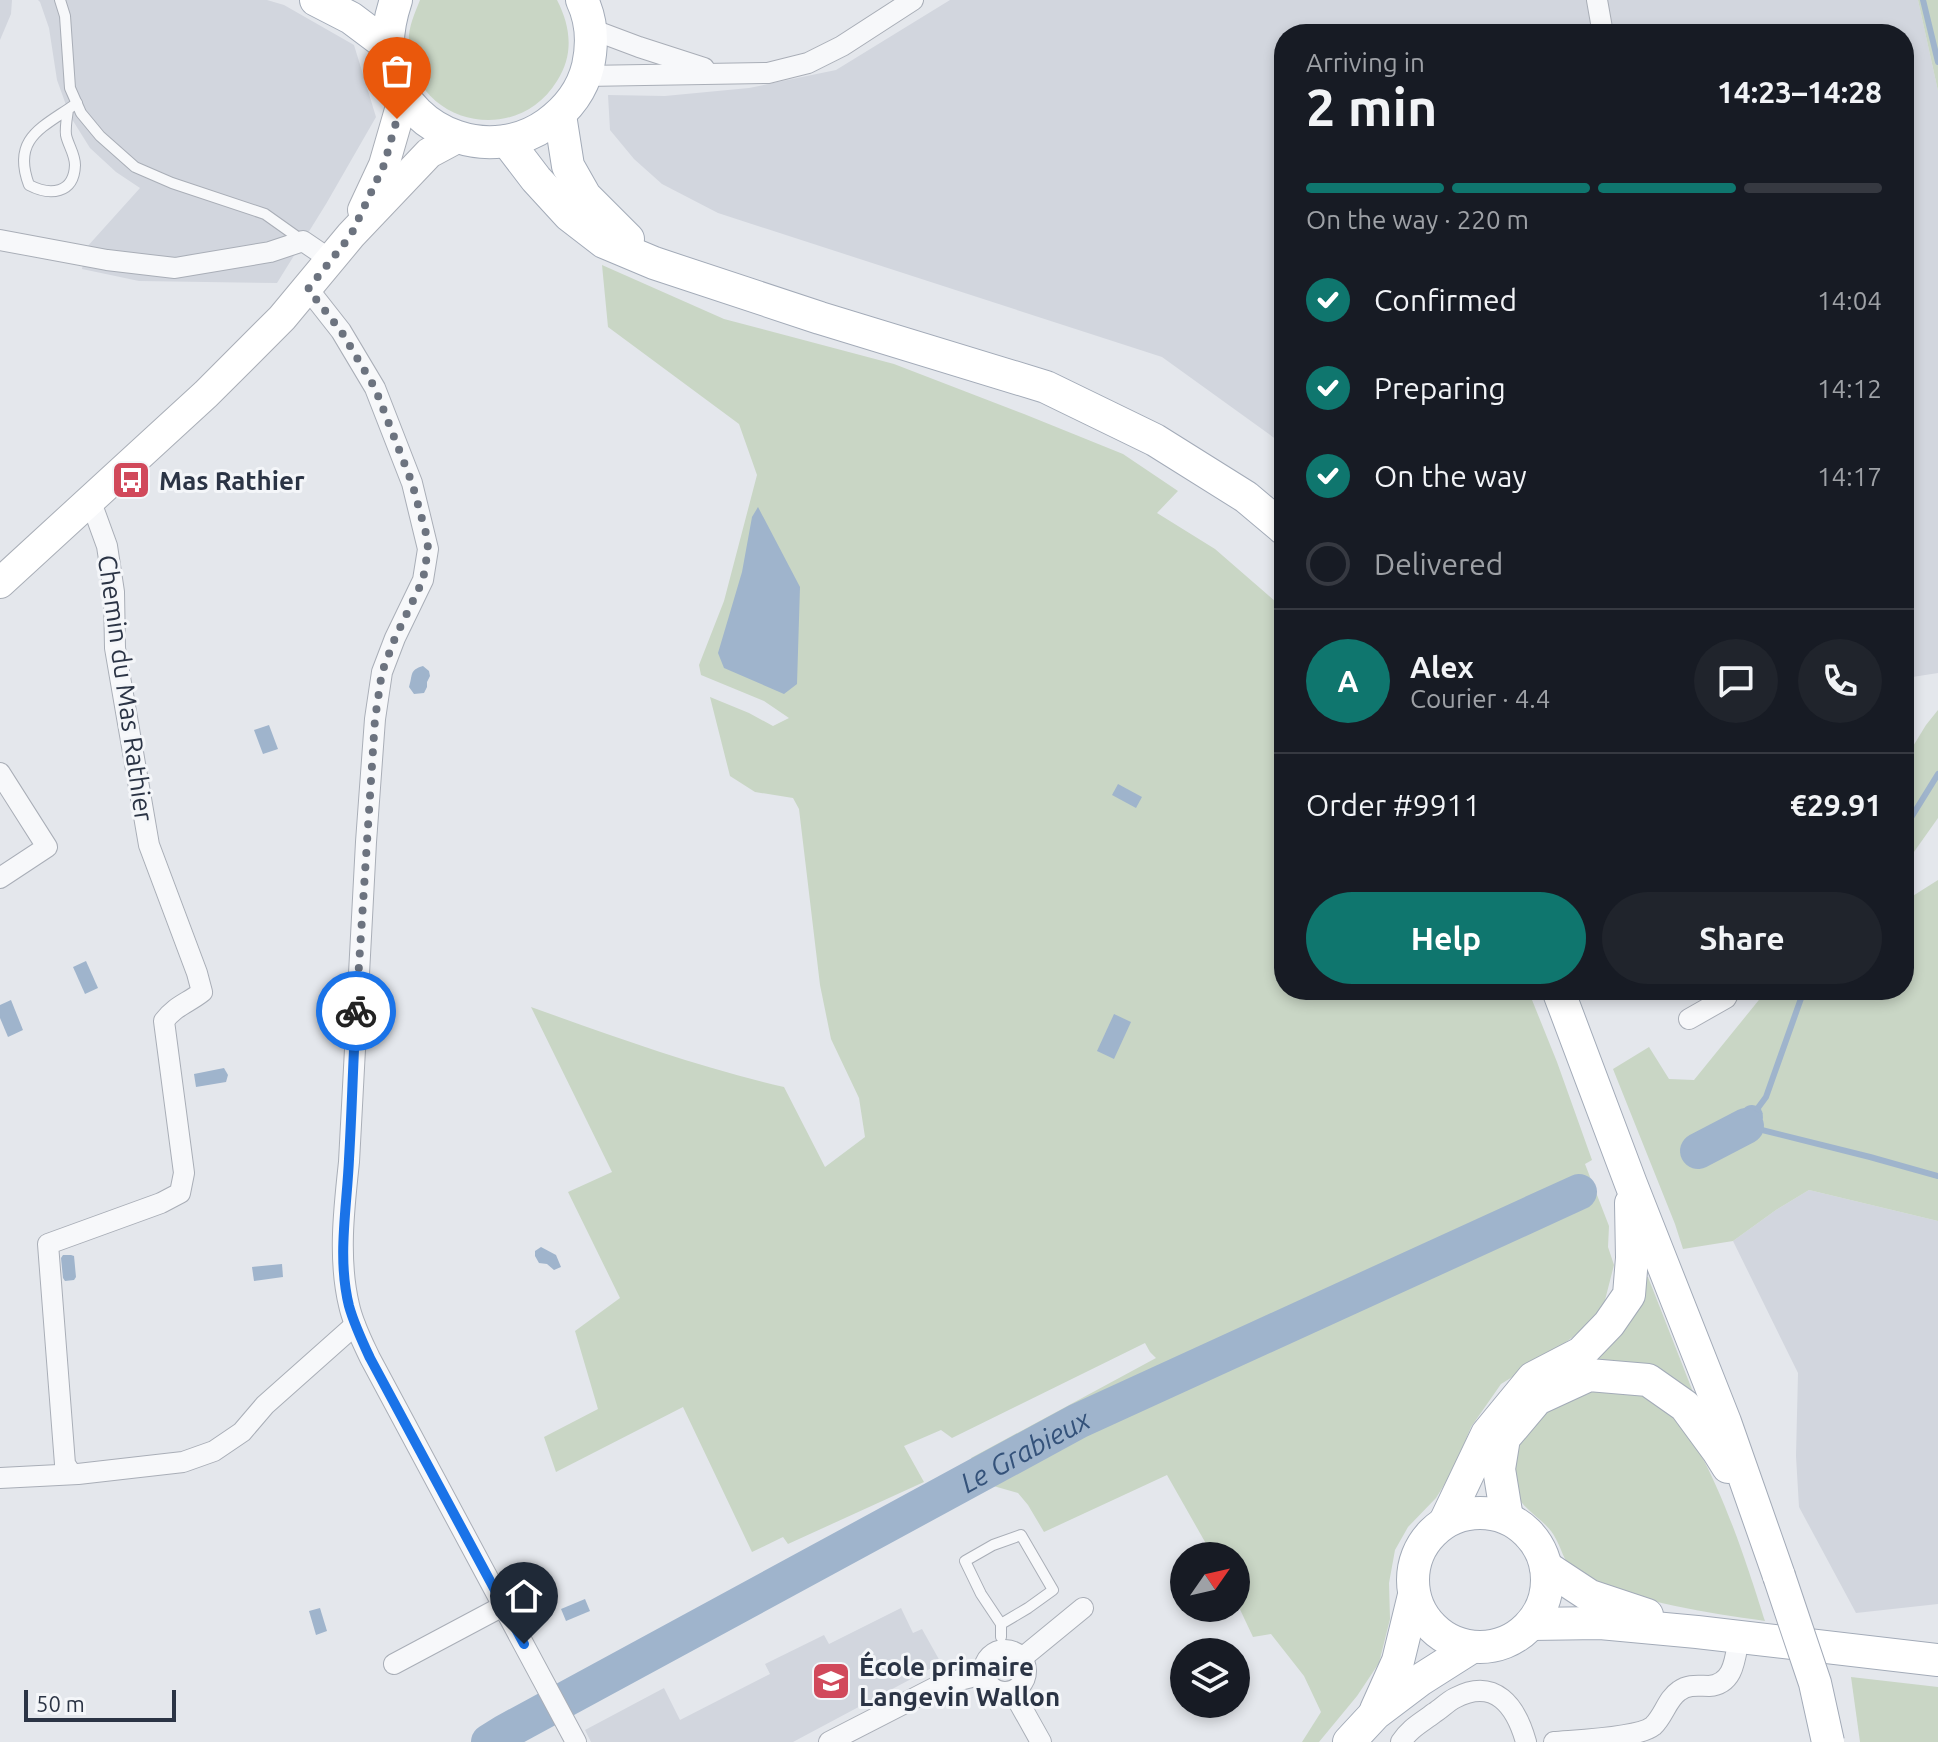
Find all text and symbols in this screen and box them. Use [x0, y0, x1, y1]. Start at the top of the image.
pin [363, 37, 431, 119]
text: Arriving in [1306, 48, 1425, 77]
icon: bag [375, 49, 419, 93]
text: 14:23–14:28 [1717, 75, 1882, 109]
text: 2 min [1306, 78, 1437, 136]
text: On the way · 220 m [1306, 205, 1529, 234]
icon: check [1306, 278, 1350, 322]
text: Confirmed [1374, 283, 1517, 317]
text: 14:04 [1817, 286, 1882, 315]
icon: check [1306, 366, 1350, 410]
text: Preparing [1374, 371, 1506, 405]
text: 14:12 [1817, 374, 1882, 403]
icon: check [1306, 454, 1350, 498]
bus stop icon: Mas Rathier [110, 459, 152, 501]
text: On the way [1374, 459, 1527, 493]
text: 14:17 [1817, 462, 1882, 491]
place label: Mas Rathier [159, 466, 305, 495]
text: Delivered [1374, 547, 1503, 581]
street label: Chemin du Mas Rathier [93, 553, 159, 823]
button: chat [1694, 639, 1778, 723]
button: phone [1798, 639, 1882, 723]
text: Alex [1410, 650, 1474, 684]
text: A [1337, 664, 1359, 698]
text: Courier · 4.4 [1410, 684, 1550, 713]
text: Order #9911 [1306, 788, 1480, 822]
text: €29.91 [1790, 788, 1882, 822]
button: Help [1306, 892, 1586, 984]
button: Share [1602, 892, 1882, 984]
courier [316, 971, 396, 1051]
icon: bike [334, 989, 378, 1033]
water label: Le Grabieux [955, 1402, 1095, 1498]
north arrow [1170, 1542, 1250, 1622]
map controls [1170, 1542, 1250, 1718]
pin [490, 1562, 558, 1644]
icon: home [502, 1574, 546, 1618]
button: layers [1170, 1638, 1250, 1718]
place label: École primaire Langevin Wallon [859, 1651, 1060, 1711]
school or university icon: École primaire Langevin Wallon [810, 1660, 852, 1702]
scale bar [24, 1686, 176, 1722]
text: 50 m [36, 1691, 85, 1716]

